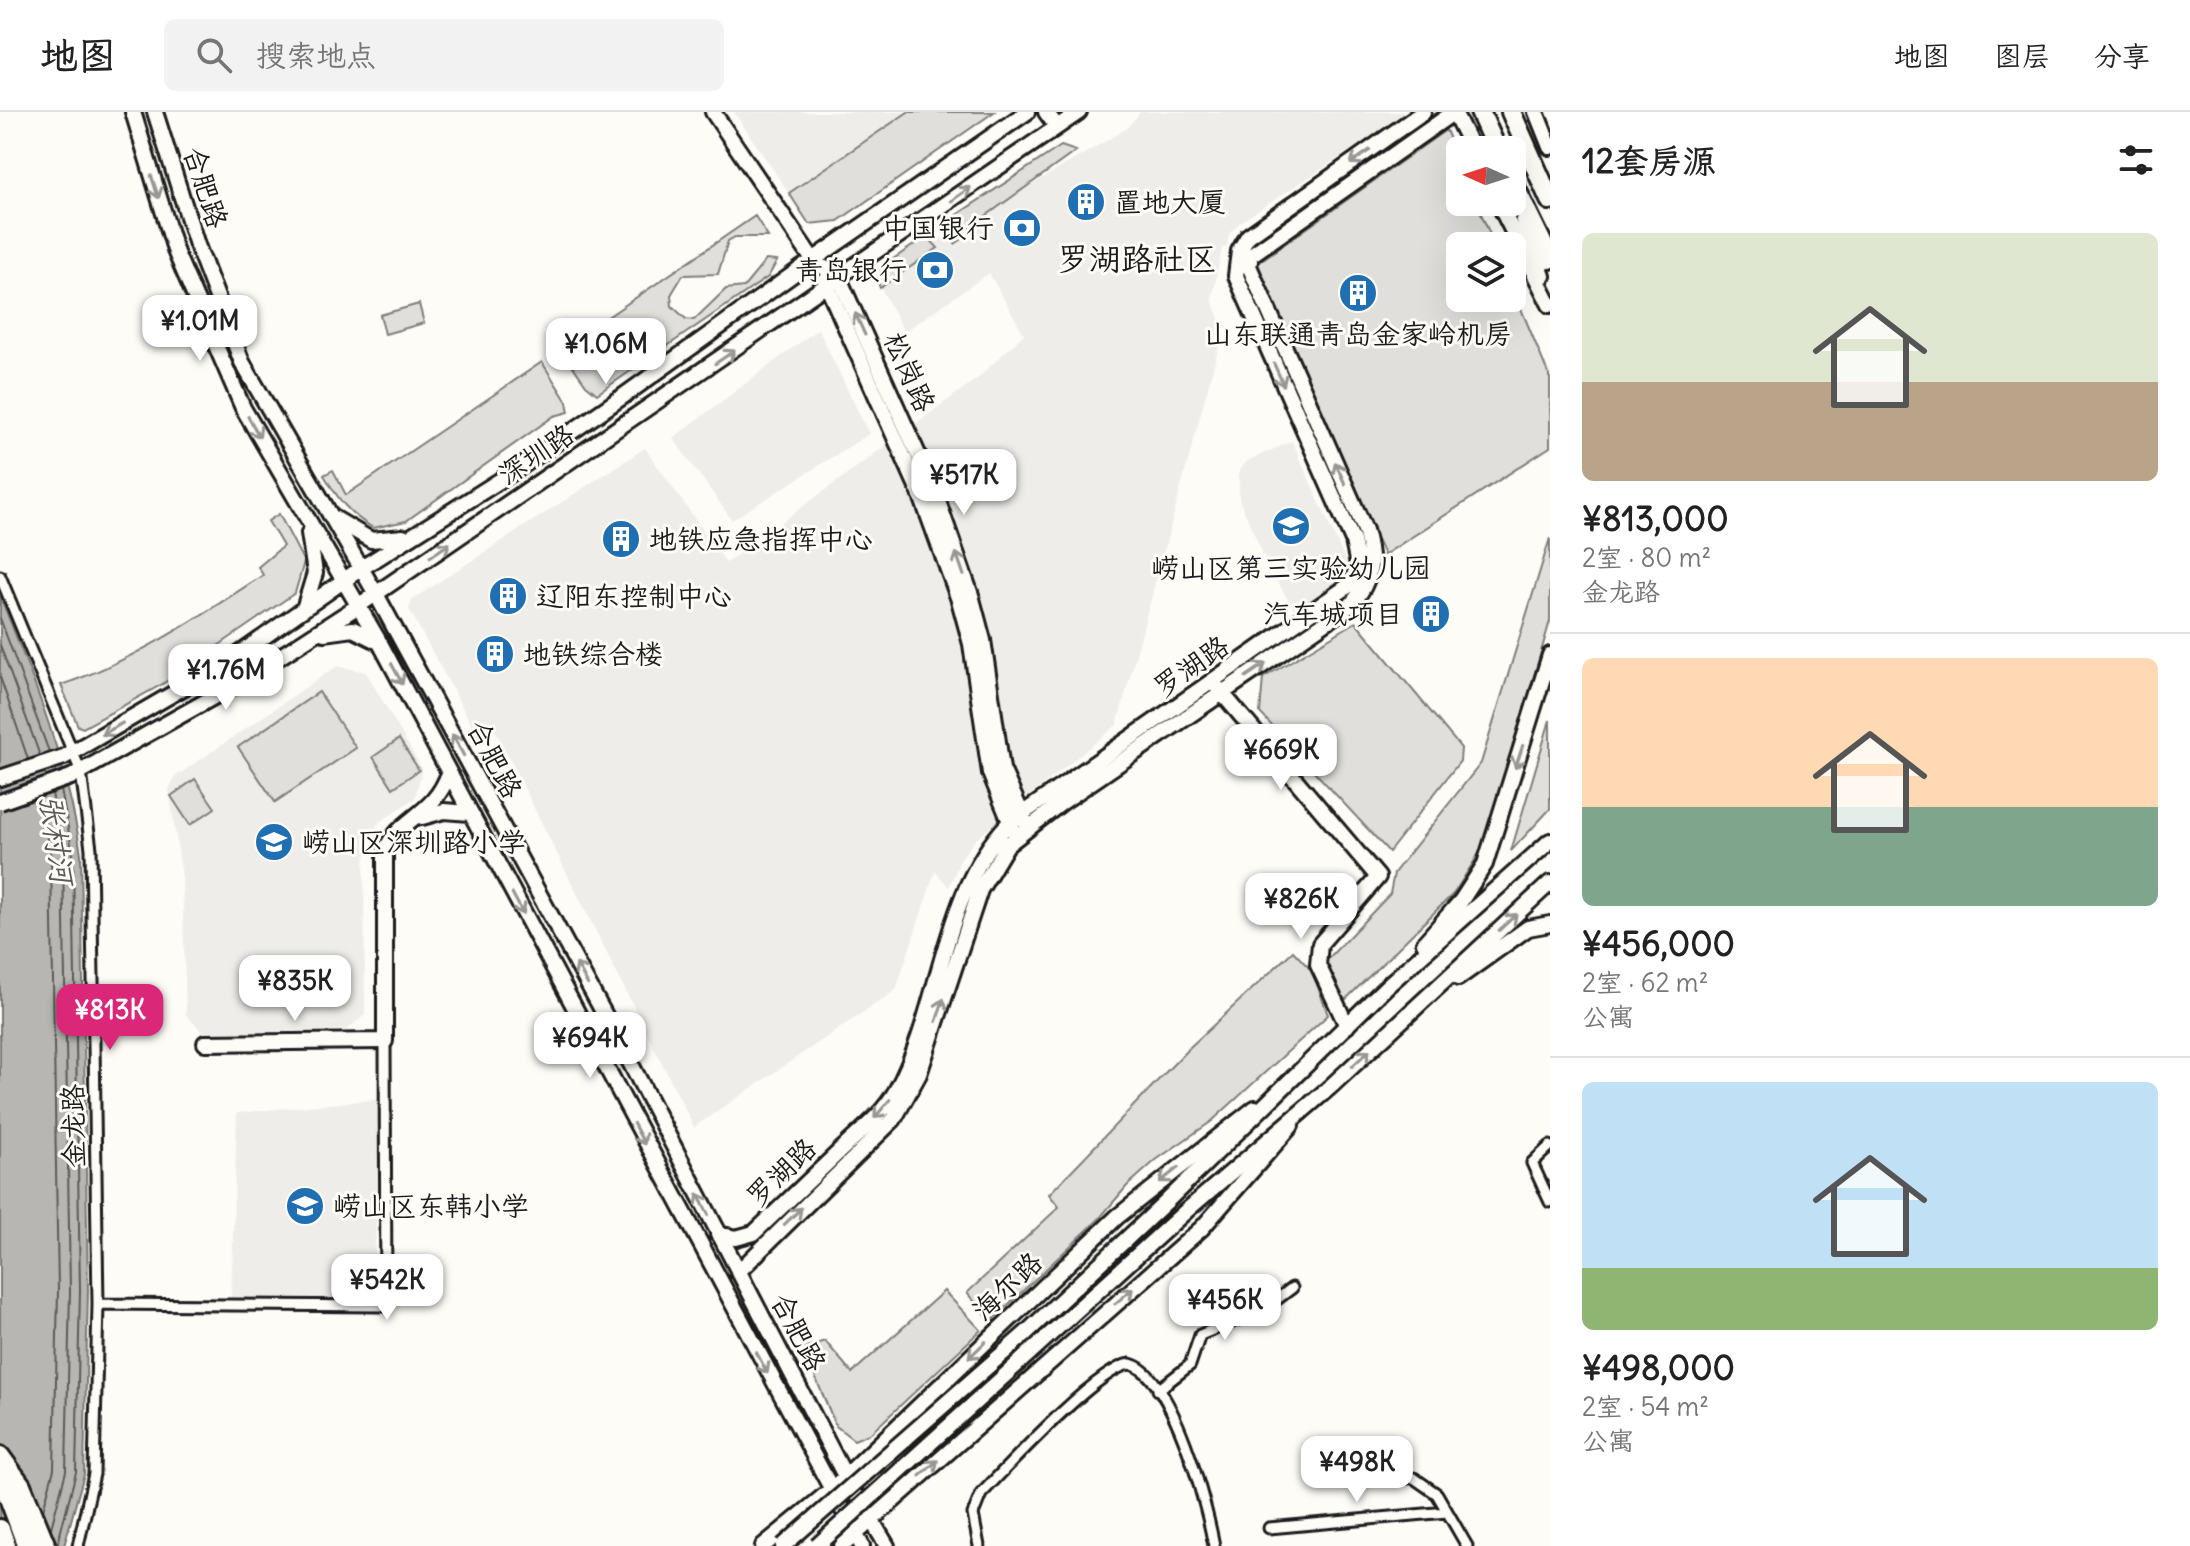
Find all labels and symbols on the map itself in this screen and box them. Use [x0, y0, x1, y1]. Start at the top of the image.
north arrow [1446, 136, 1526, 216]
street label: 合肥路 [176, 141, 236, 233]
one-way arrow [1349, 149, 1371, 165]
one-way arrow [148, 174, 163, 199]
building icon: 置地大厦 [1065, 181, 1107, 223]
place label: 置地大厦 [1114, 184, 1226, 220]
one-way arrow [950, 186, 972, 202]
bank icon: 中国银行 [1001, 207, 1043, 249]
place label: 中国银行 [882, 210, 994, 246]
district label: 罗湖路社区 [1057, 238, 1217, 279]
bank icon: 青岛银行 [914, 249, 956, 291]
place label: 青岛银行 [795, 252, 907, 288]
building icon: 山东联通青岛金家岭机房 [1337, 272, 1379, 314]
pin: ¥1.01M [135, 295, 265, 363]
one-way arrow [851, 312, 866, 337]
place label: 山东联通青岛金家岭机房 [1204, 316, 1512, 352]
pin: ¥1.06M [541, 318, 671, 386]
street label: 松岗路 [876, 326, 944, 418]
one-way arrow [713, 349, 735, 365]
one-way arrow [1273, 362, 1288, 387]
one-way arrow [246, 415, 262, 438]
street label: 深圳路 [491, 416, 581, 492]
pin: ¥517K [908, 449, 1020, 517]
one-way arrow [1331, 461, 1346, 486]
school or university icon: 崂山区第三实验幼儿园 [1270, 505, 1312, 547]
building icon: 地铁应急指挥中心 [600, 518, 642, 560]
place label: 地铁应急指挥中心 [649, 521, 873, 557]
one-way arrow [429, 542, 451, 558]
place label: 崂山区第三实验幼儿园 [1151, 550, 1431, 586]
one-way arrow [952, 552, 966, 576]
building icon: 辽阳东控制中心 [487, 575, 529, 617]
place label: 辽阳东控制中心 [536, 578, 732, 614]
building icon: 汽车城项目 [1410, 593, 1452, 635]
place label: 汽车城项目 [1263, 596, 1403, 632]
street label: 罗湖路 [1146, 627, 1236, 705]
building icon: 地铁综合楼 [474, 633, 516, 675]
place label: 地铁综合楼 [523, 636, 663, 672]
pin: ¥1.76M [161, 644, 291, 712]
one-way arrow [1245, 661, 1267, 678]
one-way arrow [389, 662, 405, 685]
street label: 合肥路 [459, 713, 531, 805]
one-way arrow [101, 721, 124, 737]
pin: ¥669K [1225, 724, 1337, 792]
one-way arrow [450, 734, 465, 758]
one-way arrow [1511, 744, 1526, 769]
water label: 张村河 [32, 792, 83, 891]
school or university icon: 崂山区深圳路小学 [253, 821, 295, 863]
place label: 崂山区深圳路小学 [302, 824, 526, 860]
pin: ¥826K [1245, 873, 1357, 941]
one-way arrow [510, 892, 526, 915]
one-way arrow [1497, 913, 1517, 931]
pin: ¥835K [239, 955, 351, 1023]
one-way arrow [574, 962, 589, 986]
pin: ¥813K [54, 984, 166, 1052]
one-way arrow [934, 998, 949, 1023]
pin: ¥694K [534, 1012, 646, 1080]
one-way arrow [1351, 1049, 1370, 1068]
street label: 金龙路 [54, 1084, 92, 1168]
one-way arrow [873, 1098, 891, 1119]
one-way arrow [632, 1121, 648, 1145]
street label: 罗湖路 [738, 1130, 824, 1214]
one-way arrow [1159, 1167, 1180, 1184]
school or university icon: 崂山区东韩小学 [284, 1185, 326, 1227]
place label: 崂山区东韩小学 [333, 1188, 529, 1224]
one-way arrow [694, 1193, 710, 1217]
one-way arrow [783, 1207, 803, 1226]
street label: 海尔路 [964, 1244, 1050, 1328]
pin: ¥542K [331, 1254, 443, 1322]
pin: ¥456K [1169, 1274, 1281, 1342]
street label: 合肥路 [763, 1286, 835, 1378]
one-way arrow [1114, 1287, 1134, 1305]
one-way arrow [967, 1341, 987, 1360]
one-way arrow [754, 1351, 770, 1374]
pin: ¥498K [1301, 1436, 1413, 1504]
one-way arrow [919, 1460, 939, 1478]

